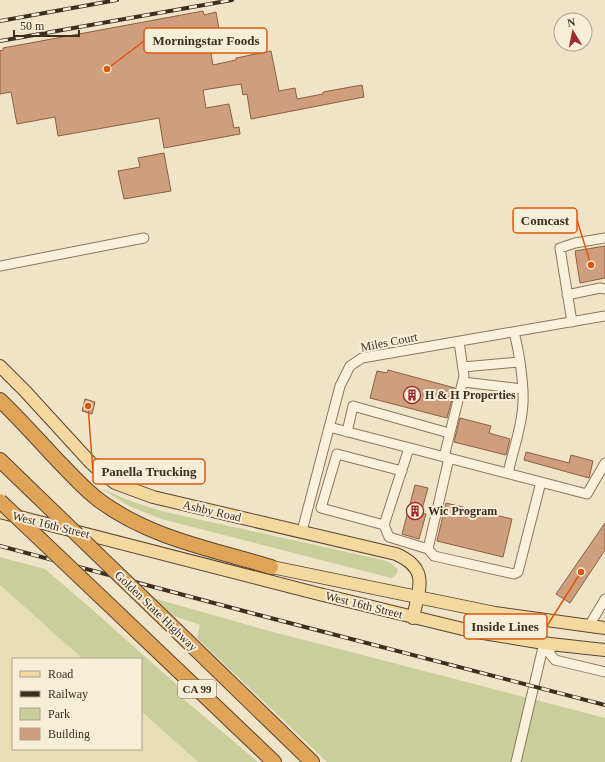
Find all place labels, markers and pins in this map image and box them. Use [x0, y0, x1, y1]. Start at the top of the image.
callout: Morningstar Foods [144, 28, 267, 53]
callout: Comcast [513, 208, 577, 233]
building icon: H & H Properties [402, 385, 422, 405]
place label: H & H Properties [425, 388, 516, 402]
callout: Panella Trucking [93, 459, 205, 484]
building icon: Wic Program [405, 501, 425, 521]
place label: Wic Program [428, 504, 497, 518]
callout: Inside Lines [464, 614, 547, 639]

